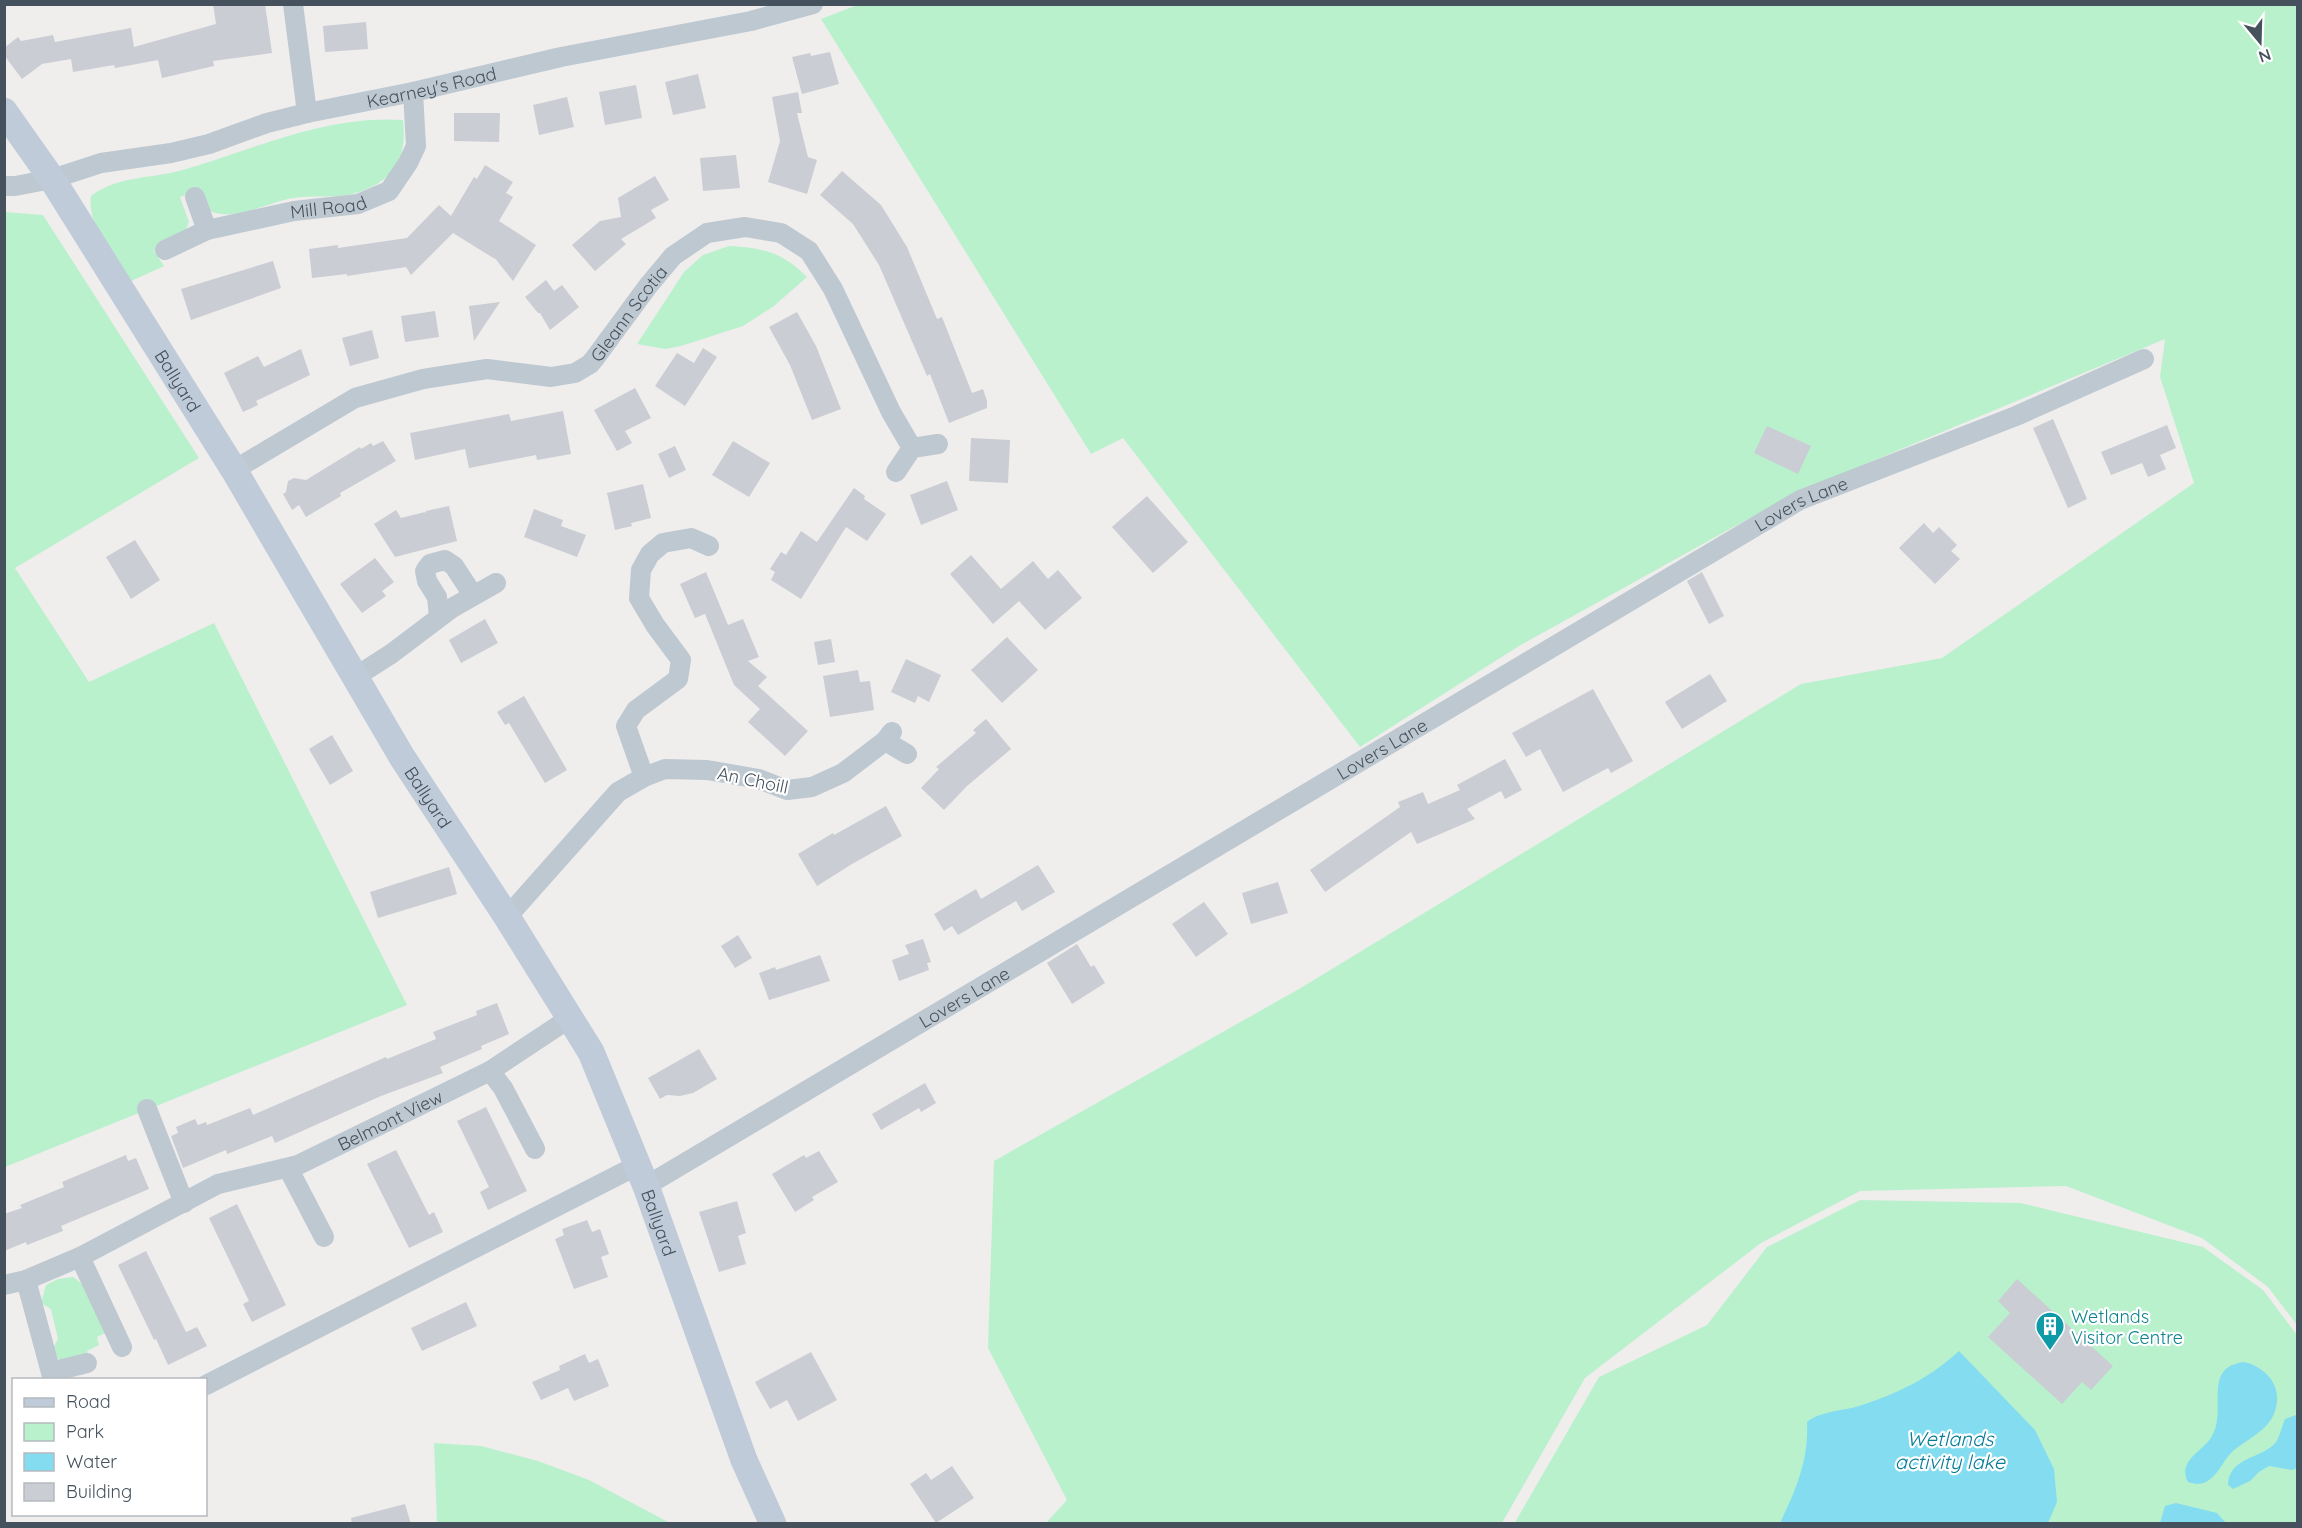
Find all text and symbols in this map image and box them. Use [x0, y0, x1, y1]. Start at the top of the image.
north arrow [2230, 12, 2290, 72]
text: N [2256, 45, 2274, 68]
street label: Kearney's Road [365, 61, 499, 112]
street label: Mill Road [289, 190, 370, 223]
street label: Gleann Scotia [585, 261, 672, 366]
street label: Ballyard [150, 345, 206, 416]
street label: Lovers Lane [1750, 471, 1851, 536]
street label: Lovers Lane [1332, 713, 1431, 784]
street label: An Choill [715, 761, 791, 799]
street label: Ballyard [400, 762, 457, 832]
street label: Lovers Lane [915, 961, 1013, 1033]
street label: Belmont View [334, 1085, 446, 1155]
street label: Ballyard [637, 1186, 682, 1259]
place label: Wetlands Visitor Centre [2071, 1305, 2183, 1349]
building icon: Wetlands Visitor Centre [2034, 1310, 2066, 1352]
legend [12, 1378, 207, 1516]
text: Road [66, 1390, 111, 1413]
text: Park [66, 1420, 104, 1443]
water label: Wetlands activity lake [1895, 1426, 2006, 1474]
text: Water [66, 1450, 117, 1473]
text: Building [66, 1480, 132, 1503]

